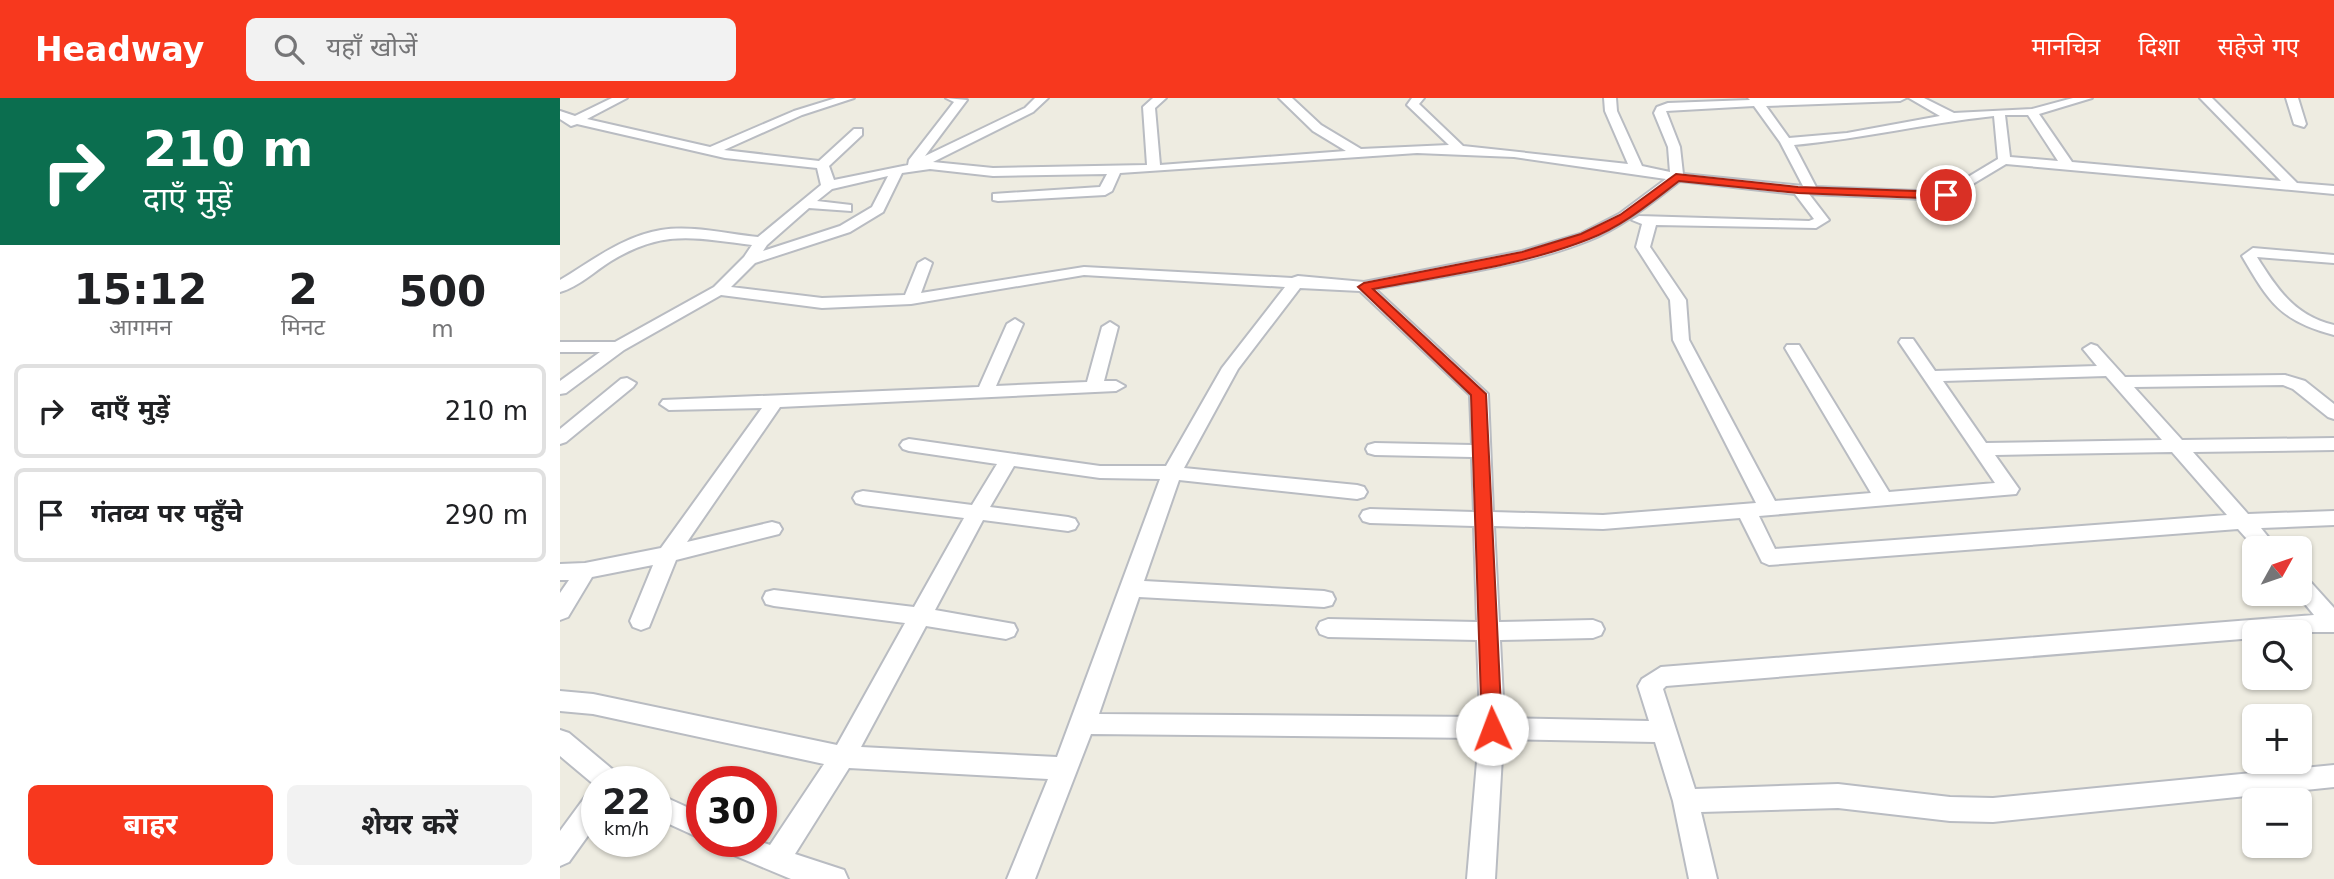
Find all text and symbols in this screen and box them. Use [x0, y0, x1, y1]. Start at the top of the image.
search box [246, 18, 736, 81]
text: Headway [35, 30, 204, 69]
icon: search [270, 30, 308, 68]
text: यहाँ खोजें [326, 32, 417, 62]
text: मानचित्र [2032, 33, 2100, 61]
text: दिशा [2138, 33, 2180, 61]
text: सहेजे गए [2218, 33, 2299, 61]
text: 210 m [143, 121, 313, 178]
icon: right [28, 126, 119, 217]
pin [1916, 165, 1976, 225]
icon: arrive [1927, 176, 1965, 214]
text: दाएँ मुड़ें [143, 180, 232, 218]
text: 15:12 [74, 265, 207, 314]
text: 2 [288, 265, 318, 314]
text: 500 [399, 267, 486, 316]
text: आगमन [109, 314, 172, 340]
text: मिनट [281, 314, 325, 340]
text: m [431, 316, 454, 342]
icon: right [32, 392, 70, 430]
text: दाएँ मुड़ें [91, 394, 170, 424]
text: 210 m [445, 396, 528, 426]
icon: arrive [32, 496, 70, 534]
text: गंतव्य पर पहुँचे [91, 498, 243, 528]
text: 290 m [445, 500, 528, 530]
north arrow [2242, 536, 2312, 606]
map controls [2242, 536, 2312, 858]
button: search [2242, 620, 2312, 690]
position arrow [1455, 692, 1529, 766]
button: + [2242, 704, 2312, 774]
speed limit sign: 30 [686, 766, 777, 857]
text: 22 [602, 782, 651, 822]
button: बाहर [28, 785, 273, 865]
button: शेयर करें [287, 785, 532, 865]
button: − [2242, 788, 2312, 858]
text: km/h [604, 818, 649, 839]

